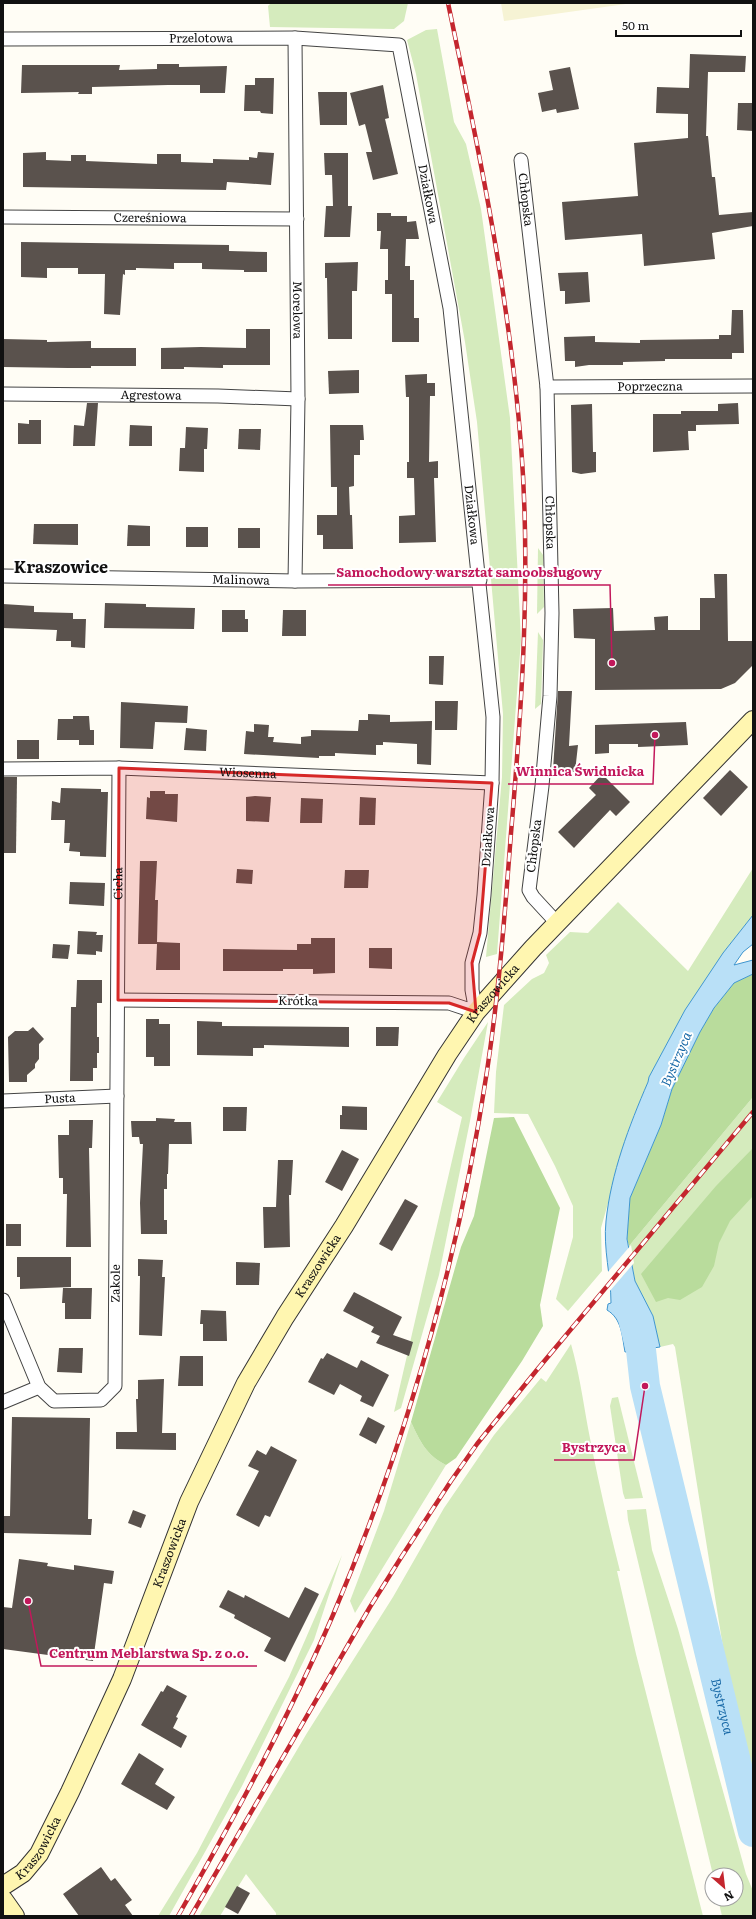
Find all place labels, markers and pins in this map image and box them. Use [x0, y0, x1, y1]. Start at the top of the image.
callout: Samochodowy warsztat samoobsługowy [328, 560, 610, 585]
callout: Winnica Świdnicka [508, 759, 653, 784]
callout: Bystrzyca [554, 1435, 634, 1460]
callout: Centrum Meblarstwa Sp. z o.o. [41, 1641, 257, 1666]

